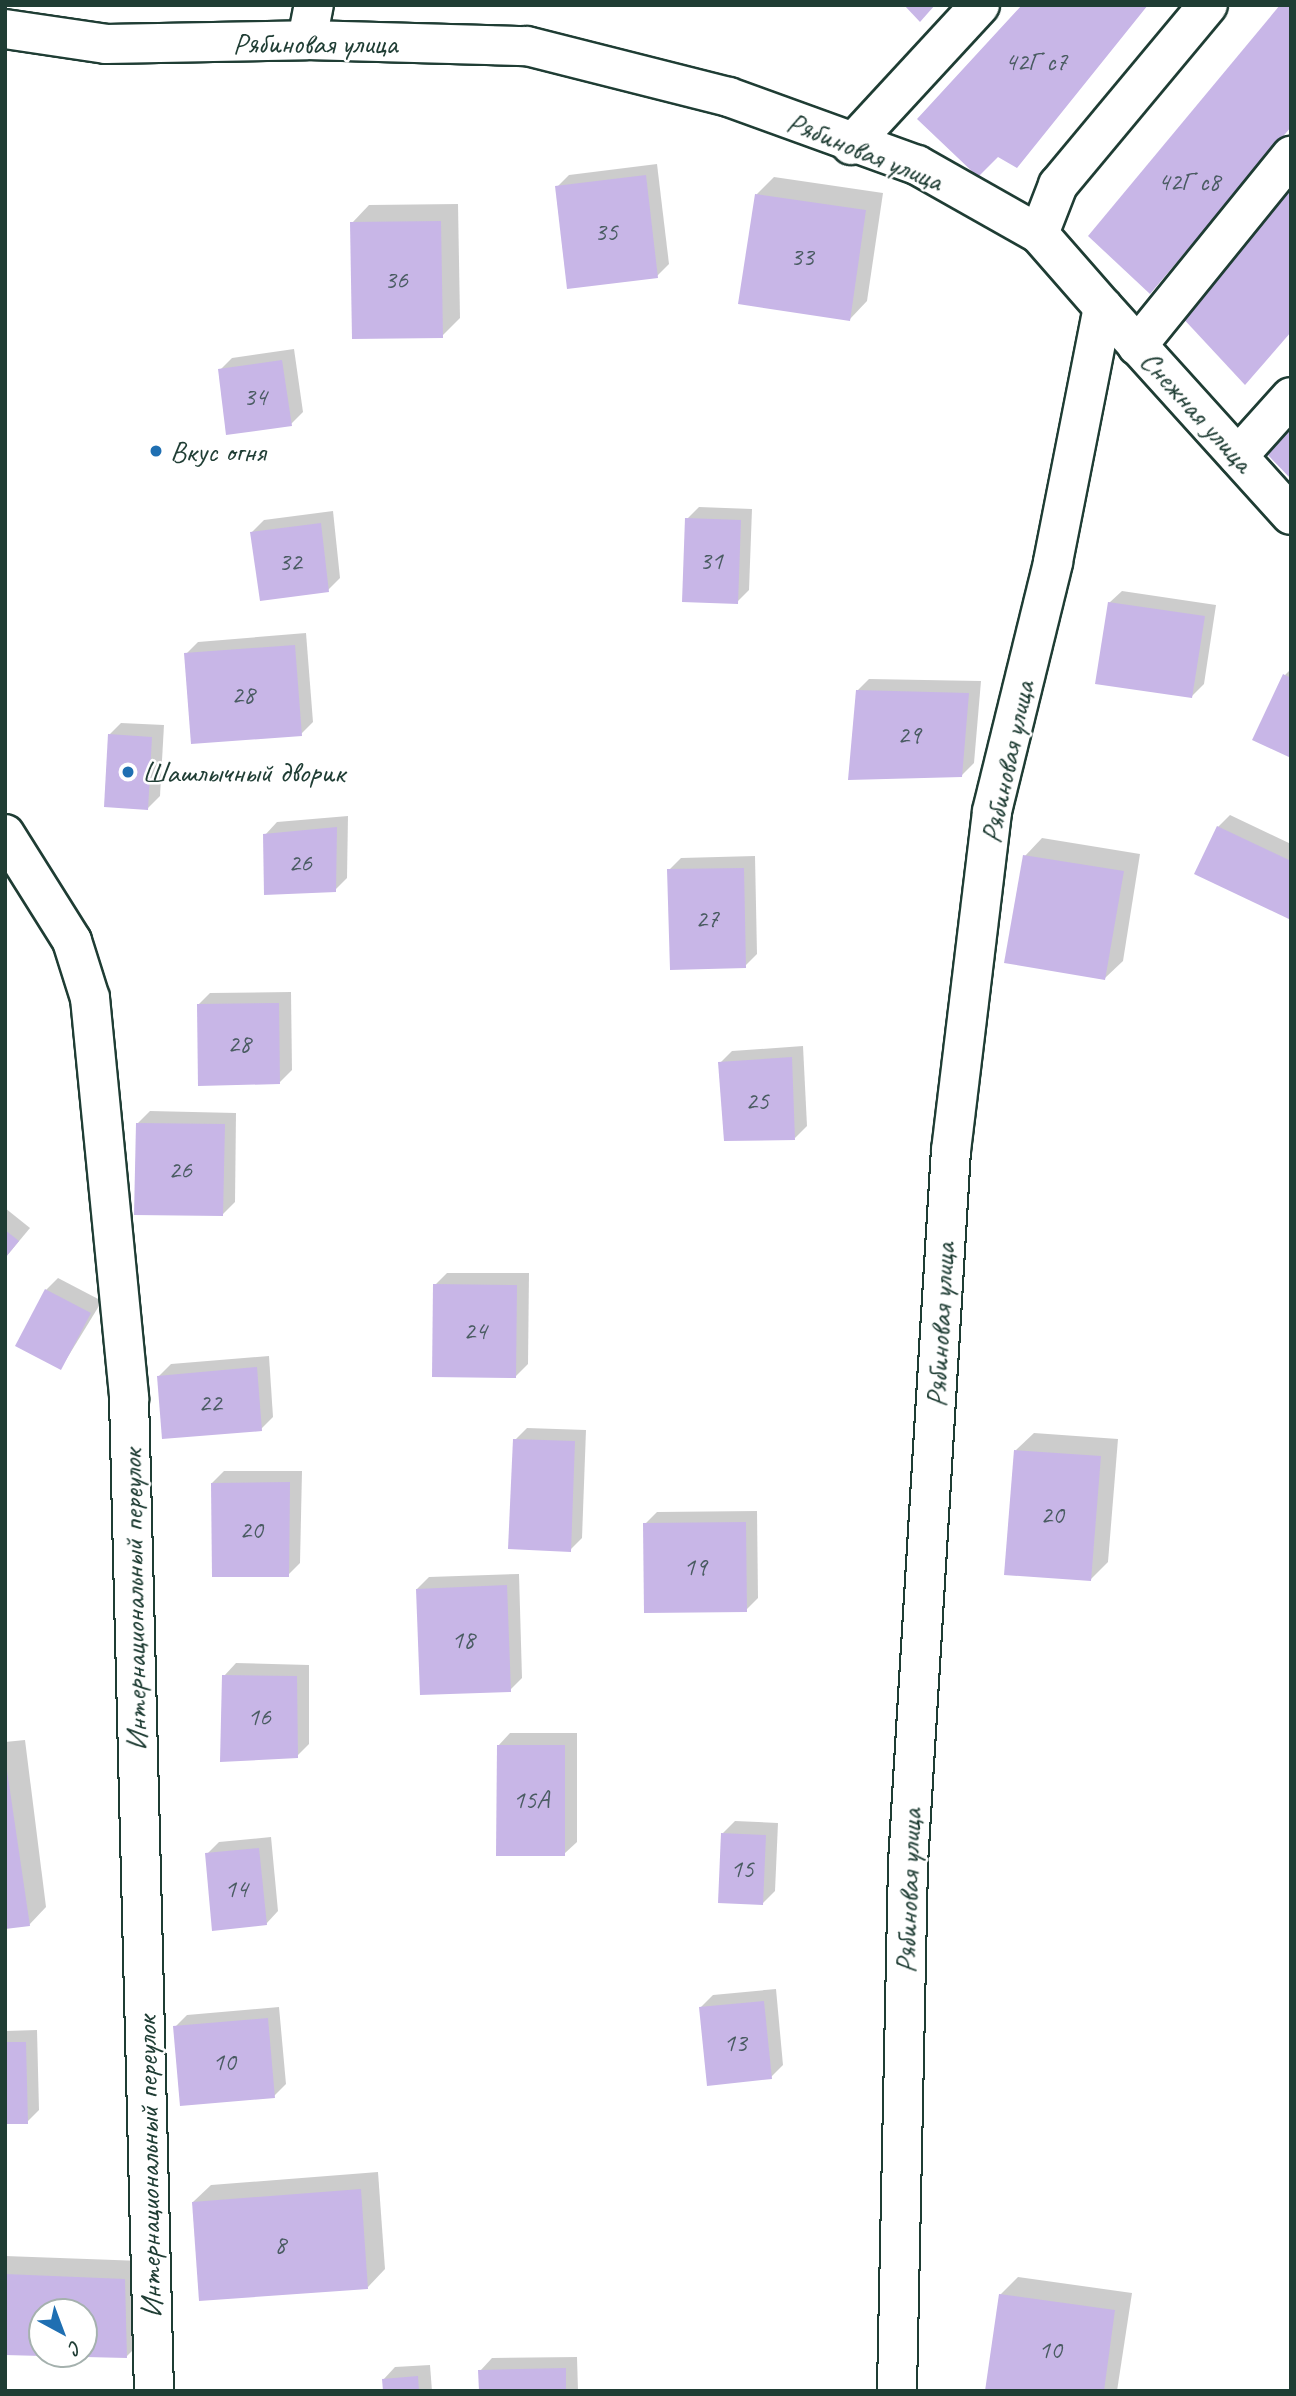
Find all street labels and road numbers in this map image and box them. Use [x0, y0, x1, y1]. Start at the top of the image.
street label: Рябиновая улица [232, 25, 398, 61]
street label: Рябиновая улица [781, 103, 949, 199]
street label: Снежная улица [1133, 343, 1261, 479]
street label: Рябиновая улица [972, 677, 1042, 847]
street label: Рябиновая улица [918, 1241, 962, 1409]
street label: Интернациональный переулок [113, 1449, 155, 1751]
street label: Рябиновая улица [887, 1807, 929, 1975]
street label: Интернациональный переулок [128, 2016, 170, 2318]

